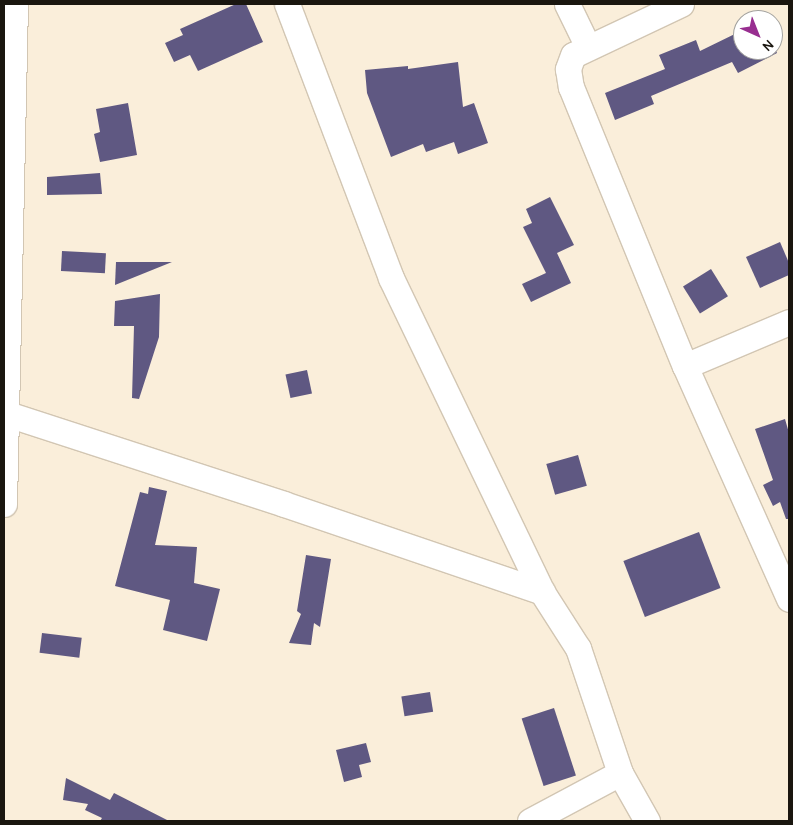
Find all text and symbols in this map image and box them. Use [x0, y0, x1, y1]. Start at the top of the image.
north arrow [733, 10, 783, 60]
text: N [759, 36, 778, 55]

